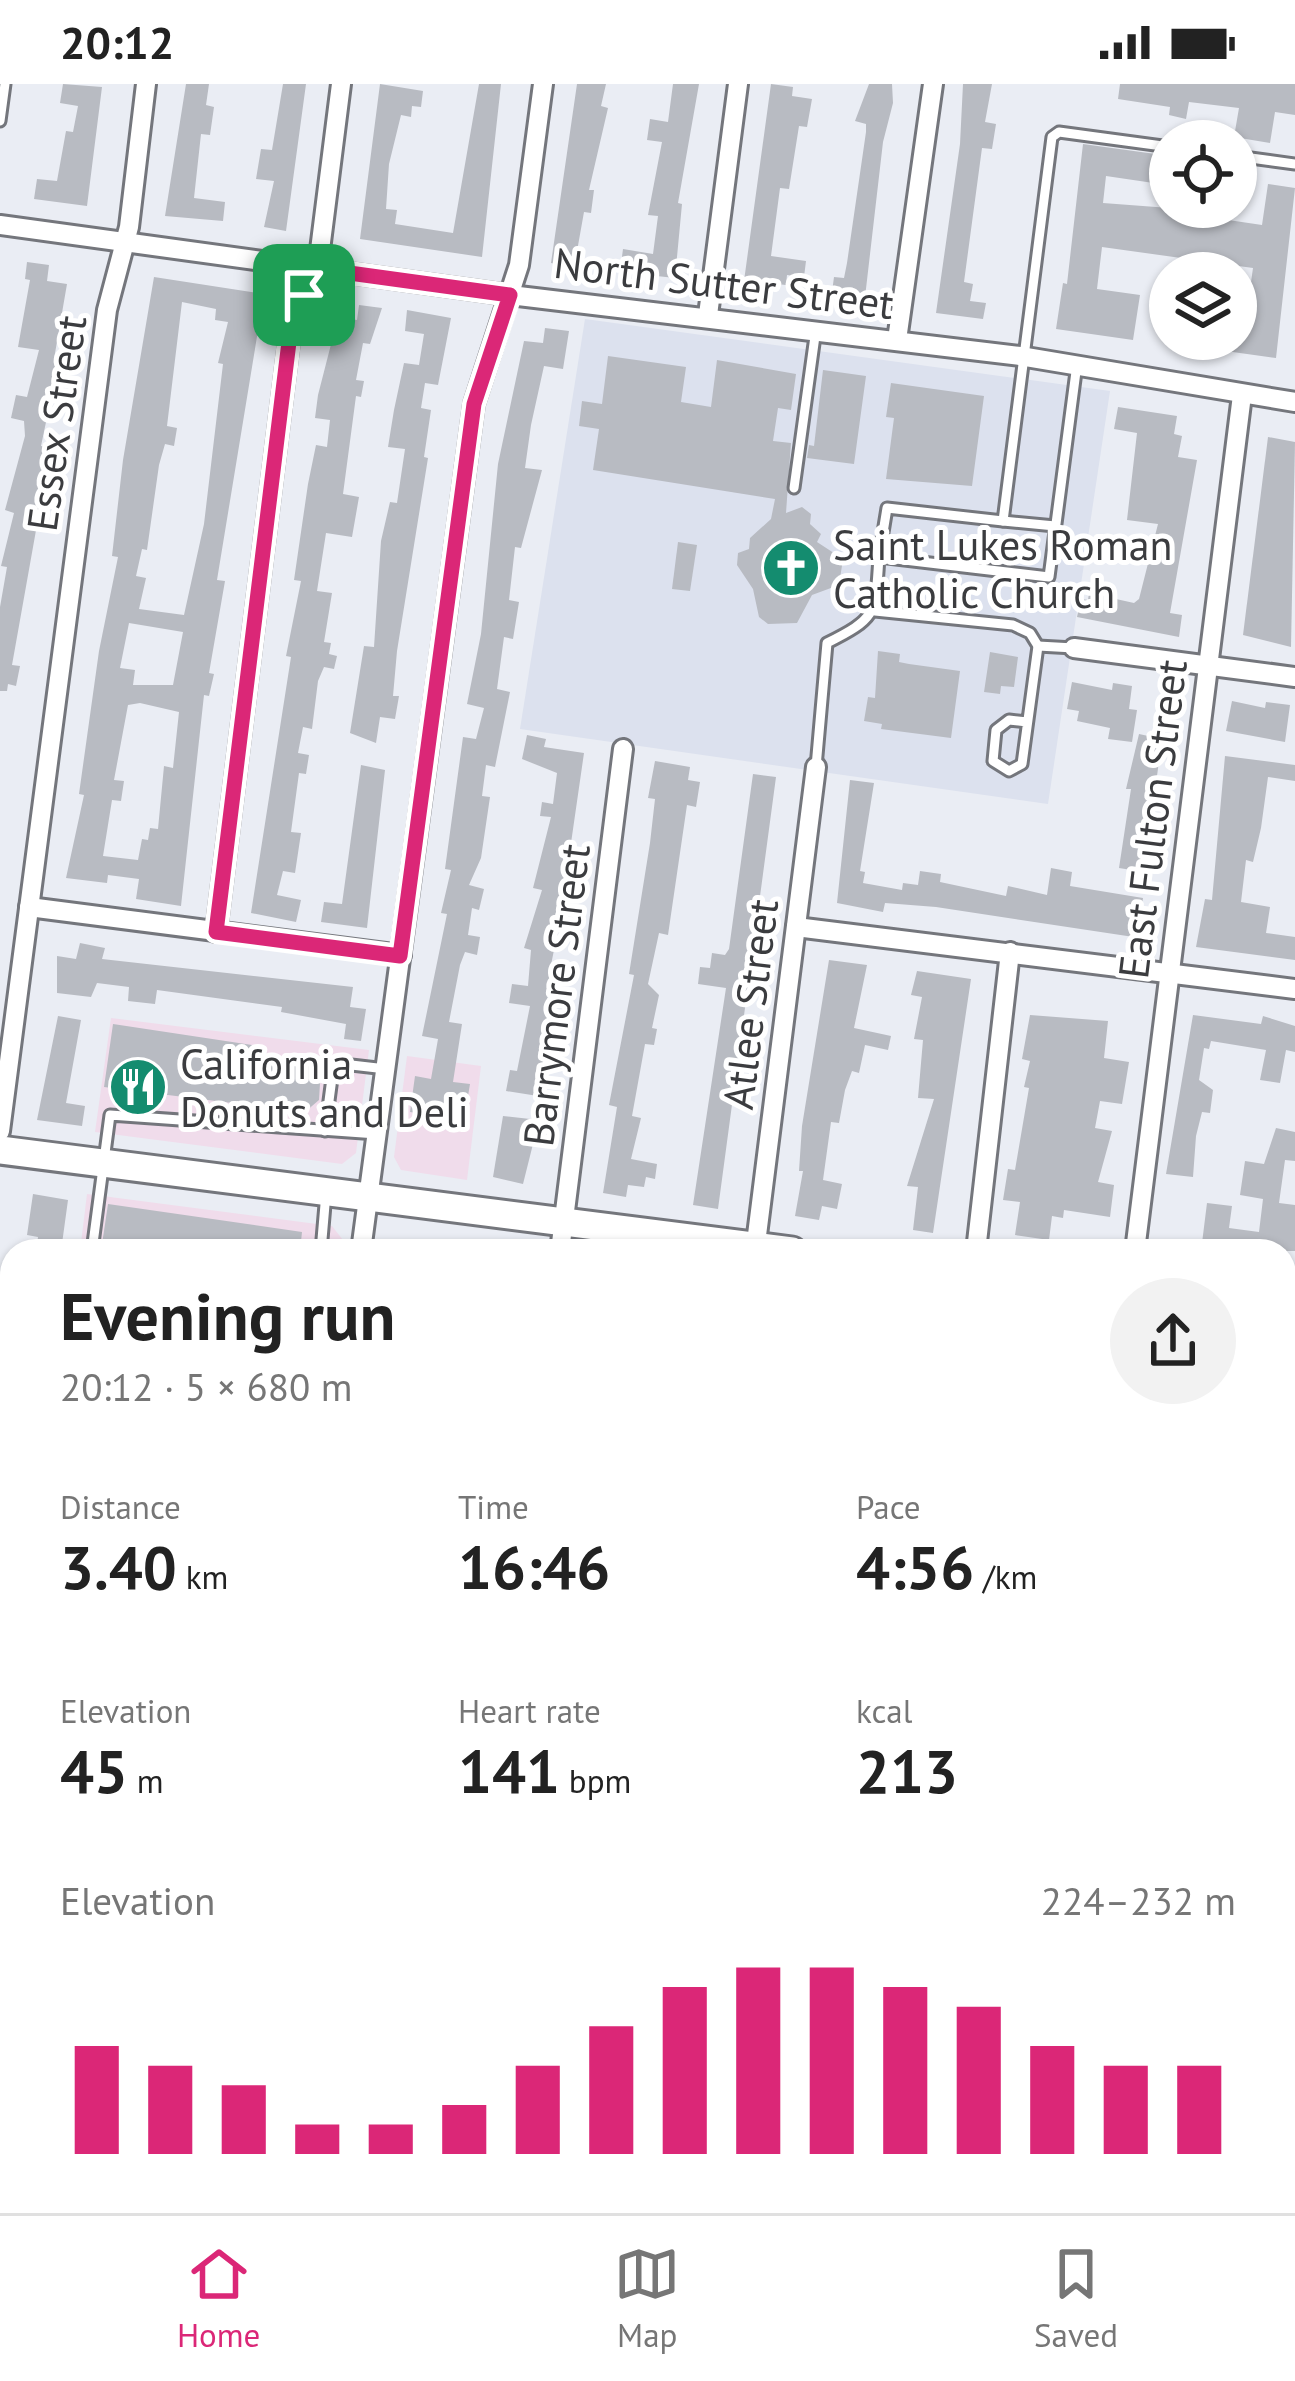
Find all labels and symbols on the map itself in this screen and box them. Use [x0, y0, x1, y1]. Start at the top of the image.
street label: North Sutter Street [551, 235, 897, 331]
pin [253, 244, 355, 346]
street label: Essex Street [14, 312, 98, 534]
place label: Saint Lukes Roman Catholic Church [833, 517, 1173, 620]
church icon: Saint Lukes Roman Catholic Church [760, 537, 822, 599]
street label: East Fulton Street [1105, 656, 1199, 982]
street label: Barrymore Street [510, 841, 602, 1149]
street label: Atlee Street [710, 896, 790, 1112]
place label: California Donuts and Deli [180, 1036, 469, 1139]
restaurant icon: California Donuts and Deli [107, 1056, 169, 1118]

